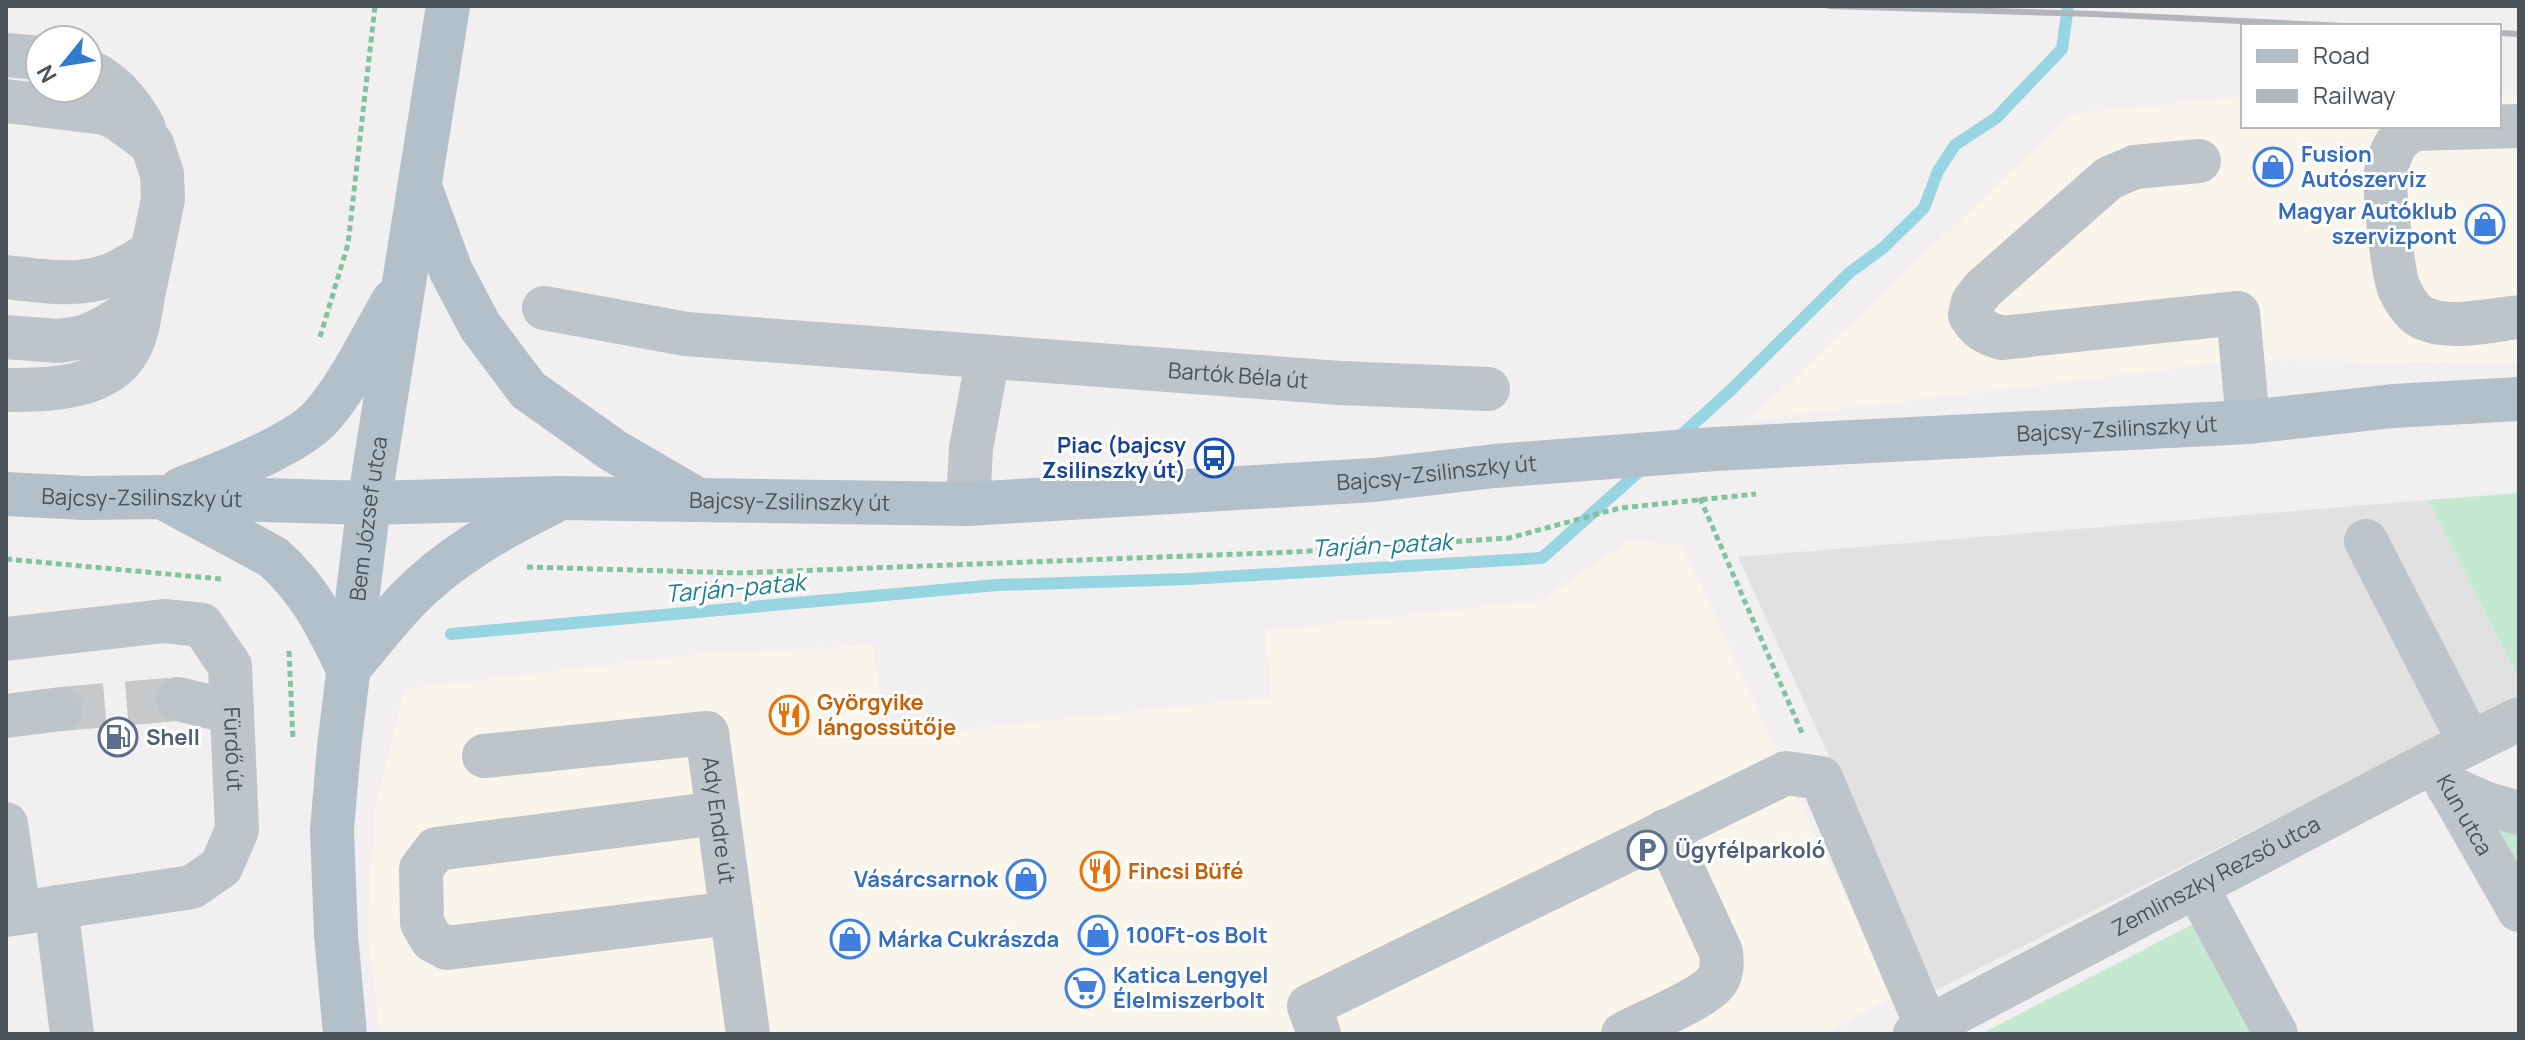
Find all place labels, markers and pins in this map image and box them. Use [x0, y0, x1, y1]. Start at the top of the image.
place label: Fusion Autószerviz [2301, 139, 2427, 194]
shop icon: Fusion Autószerviz [2252, 146, 2294, 188]
place label: Magyar Autóklub szervizpont [2278, 196, 2457, 251]
shop icon: Magyar Autóklub szervizpont [2464, 203, 2506, 245]
place label: Piac (bajcsy Zsilinszky út) [1042, 430, 1187, 485]
bus stop icon: Piac (bajcsy Zsilinszky út) [1193, 437, 1235, 479]
place label: Györgyike lángossütője [817, 687, 956, 742]
restaurant icon: Györgyike lángossütője [768, 694, 810, 736]
fuel station icon: Shell [97, 716, 139, 758]
place label: Shell [146, 722, 200, 752]
parking icon: Ügyfélparkoló [1626, 829, 1668, 871]
place label: Ügyfélparkoló [1675, 835, 1825, 865]
restaurant icon: Fincsi Büfé [1079, 850, 1121, 892]
place label: Fincsi Büfé [1128, 856, 1244, 886]
shop icon: Vásárcsarnok [1005, 858, 1047, 900]
place label: Vásárcsarnok [854, 864, 999, 894]
shop icon: 100Ft-os Bolt [1077, 914, 1119, 956]
shop icon: Márka Cukrászda [829, 918, 871, 960]
place label: 100Ft-os Bolt [1126, 920, 1268, 950]
place label: Márka Cukrászda [878, 924, 1059, 954]
place label: Katica Lengyel Élelmiszerbolt [1113, 960, 1268, 1015]
supermarket icon: Katica Lengyel Élelmiszerbolt [1064, 967, 1106, 1009]

